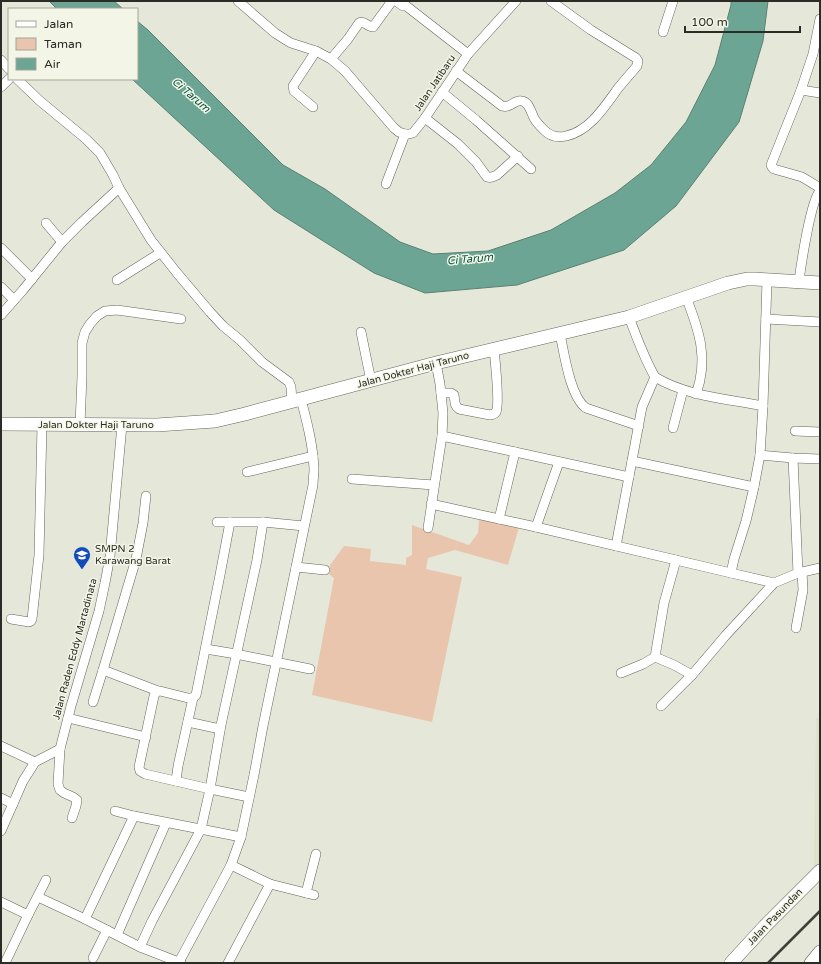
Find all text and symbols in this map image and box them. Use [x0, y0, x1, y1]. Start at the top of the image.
legend [8, 8, 138, 80]
scale bar [685, 8, 800, 34]
text: 100 m [691, 15, 728, 29]
text: Jalan [44, 17, 73, 31]
text: Taman [44, 37, 82, 51]
street label: Jalan Jatibaru [412, 53, 458, 113]
text: Air [44, 57, 61, 71]
water label: Ci Tarum [169, 75, 213, 116]
water label: Ci Tarum [446, 250, 494, 267]
street label: Jalan Dokter Haji Taruno [356, 349, 470, 391]
street label: Jalan Dokter Haji Taruno [38, 419, 154, 431]
place label: SMPN 2 Karawang Barat [95, 543, 171, 567]
school or university icon: SMPN 2 Karawang Barat [72, 545, 92, 570]
street label: Jalan Raden Eddy Martadinata [50, 577, 100, 721]
street label: Jalan Pasundan [745, 886, 805, 948]

